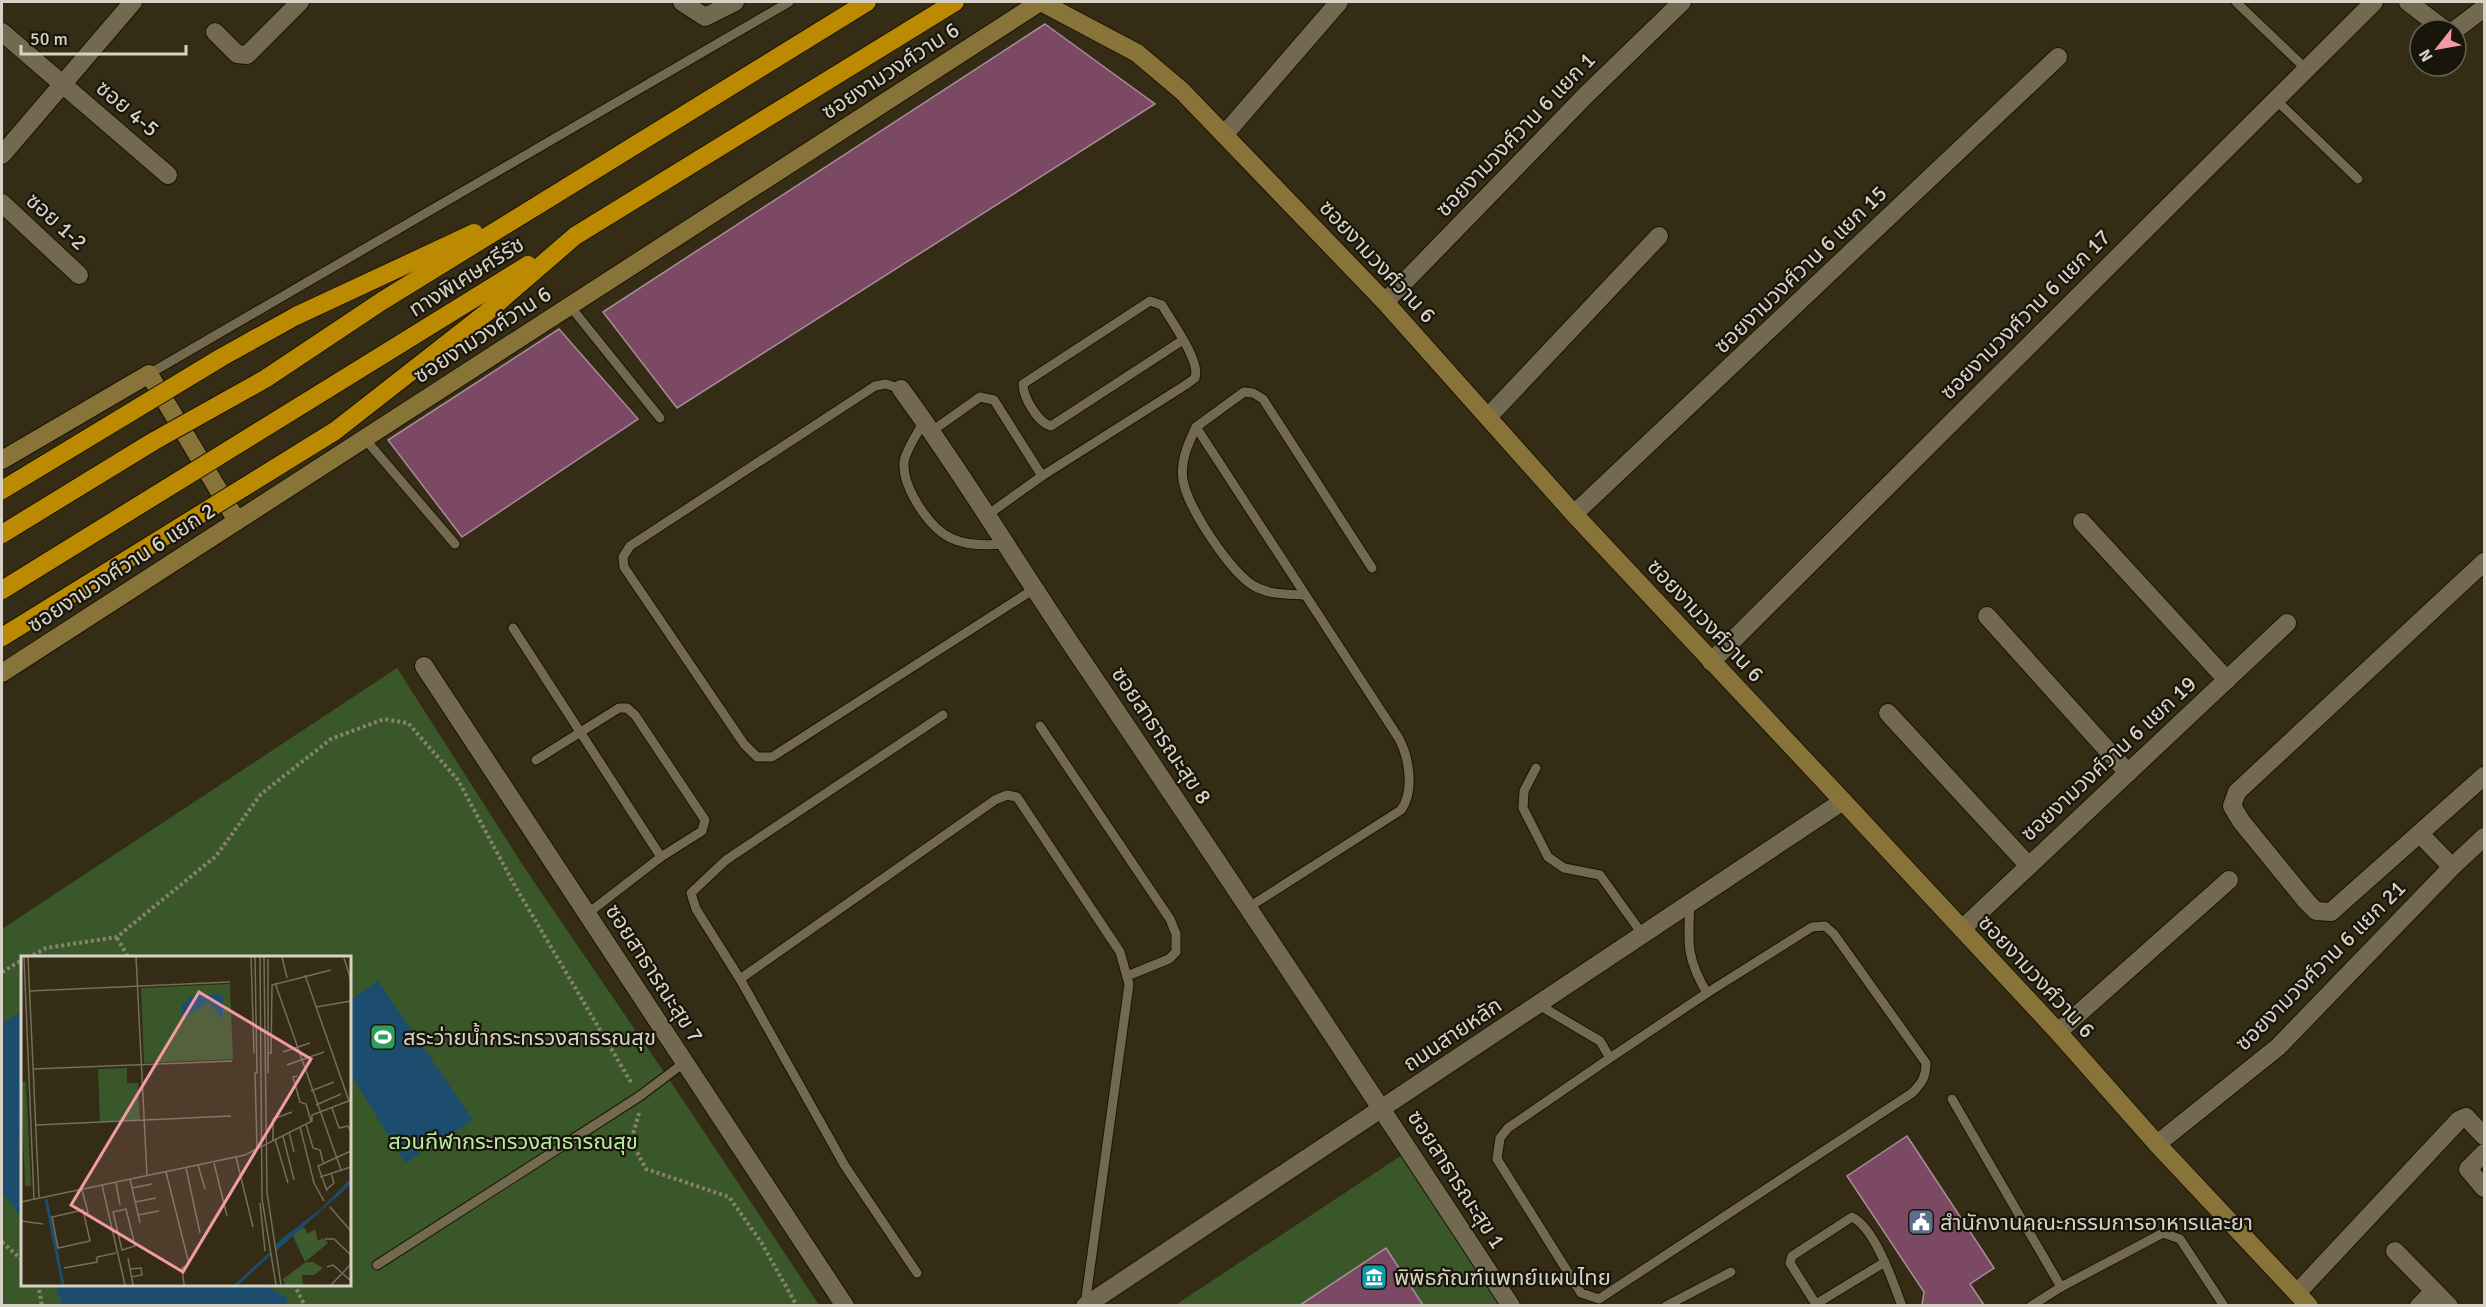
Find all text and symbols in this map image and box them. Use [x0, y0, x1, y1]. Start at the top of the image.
street label: ซอยงามวงศ์วาน 6 [816, 16, 964, 125]
scale bar [21, 18, 186, 56]
north arrow [2408, 18, 2468, 78]
text: 50 m [30, 28, 68, 50]
text: N [2415, 45, 2437, 65]
street label: ซอยงามวงศ์วาน 6 แยก 1 [1430, 46, 1601, 222]
street label: ซอย 4-5 [91, 74, 165, 143]
street label: ซอยงามวงศ์วาน 6 แยก 15 [1708, 180, 1893, 359]
street label: ซอย 1-2 [20, 187, 93, 256]
street label: ซอยงามวงศ์วาน 6 [1314, 194, 1442, 329]
street label: ซอยงามวงศ์วาน 6 แยก 17 [1934, 223, 2116, 405]
street label: ทางพิเศษศรีรัช [404, 230, 529, 323]
street label: ซอยงามวงศ์วาน 6 [408, 280, 556, 389]
street label: ซอยงามวงศ์วาน 6 แยก 2 [22, 497, 220, 638]
street label: ซอยงามวงศ์วาน 6 [1642, 553, 1770, 688]
street label: ซอยสาธารณะสุข 8 [1106, 661, 1217, 809]
street label: ซอยงามวงศ์วาน 6 แยก 19 [2015, 670, 2202, 847]
street label: ซอยงามวงศ์วาน 6 แยก 21 [2229, 874, 2411, 1056]
street label: ซอยสาธารณะสุข 7 [600, 899, 709, 1048]
street label: ซอยงามวงศ์วาน 6 [1973, 909, 2101, 1044]
inset map [21, 956, 351, 1286]
street label: ถนนสายหลัก [1398, 991, 1507, 1077]
sports icon: สระว่ายน้ำกระทรวงสาธรณสุข [368, 1022, 398, 1052]
place label: สระว่ายน้ำกระทรวงสาธรณสุข [403, 1022, 656, 1051]
street label: ซอยสาธารณะสุข 1 [1402, 1105, 1511, 1254]
park label: สวนกีฬากระทรวงสาธารณสุข [388, 1128, 638, 1155]
public building icon: สำนักงานคณะกรรมการอาหารและยา [1906, 1207, 1936, 1237]
place label: สำนักงานคณะกรรมการอาหารและยา [1940, 1209, 2253, 1236]
museum icon: พิพิธภัณฑ์แพทย์แผนไทย [1359, 1262, 1389, 1292]
place label: พิพิธภัณฑ์แพทย์แผนไทย [1394, 1264, 1611, 1291]

